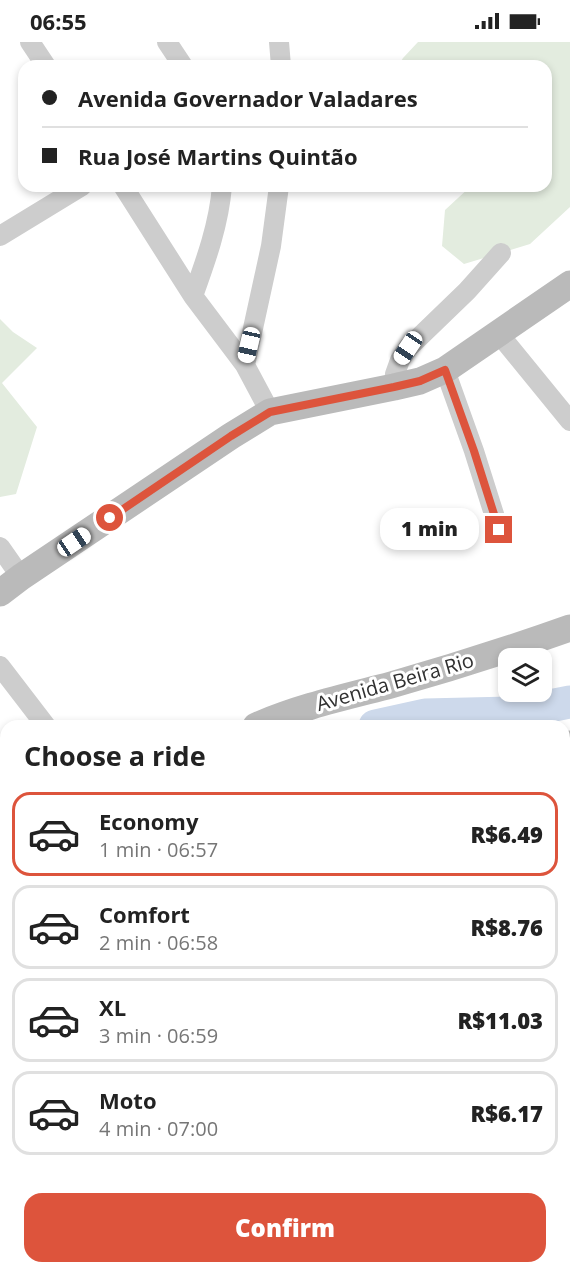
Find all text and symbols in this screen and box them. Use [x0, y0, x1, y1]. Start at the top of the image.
text: 06:55 [30, 6, 87, 36]
text: Avenida Governador Valadares [78, 83, 418, 113]
text: Rua José Martins Quintão [78, 141, 358, 171]
car [236, 325, 262, 365]
car [390, 328, 426, 368]
route start [96, 504, 123, 531]
callout: 1 min [379, 509, 478, 551]
text: 1 min [401, 515, 458, 542]
route end [485, 516, 512, 543]
car [54, 524, 94, 560]
street label: Avenida Beira Rio [313, 646, 477, 717]
map controls [498, 648, 552, 702]
button: layers [498, 648, 552, 702]
text: Choose a ride [24, 737, 206, 774]
text: Economy [99, 806, 198, 836]
icon: car [27, 807, 81, 861]
text: R$6.49 [470, 819, 543, 849]
text: 1 min · 06:57 [99, 836, 218, 863]
text: Comfort [99, 899, 190, 929]
icon: car [27, 900, 81, 954]
text: R$8.76 [470, 912, 543, 942]
text: 2 min · 06:58 [99, 929, 218, 956]
text: XL [99, 992, 126, 1022]
icon: car [27, 993, 81, 1047]
text: R$11.03 [457, 1005, 543, 1035]
text: 3 min · 06:59 [99, 1022, 218, 1049]
text: Moto [99, 1085, 157, 1115]
icon: car [27, 1086, 81, 1140]
text: R$6.17 [470, 1098, 543, 1128]
text: 4 min · 07:00 [99, 1115, 218, 1142]
button: Confirm [24, 1193, 546, 1262]

